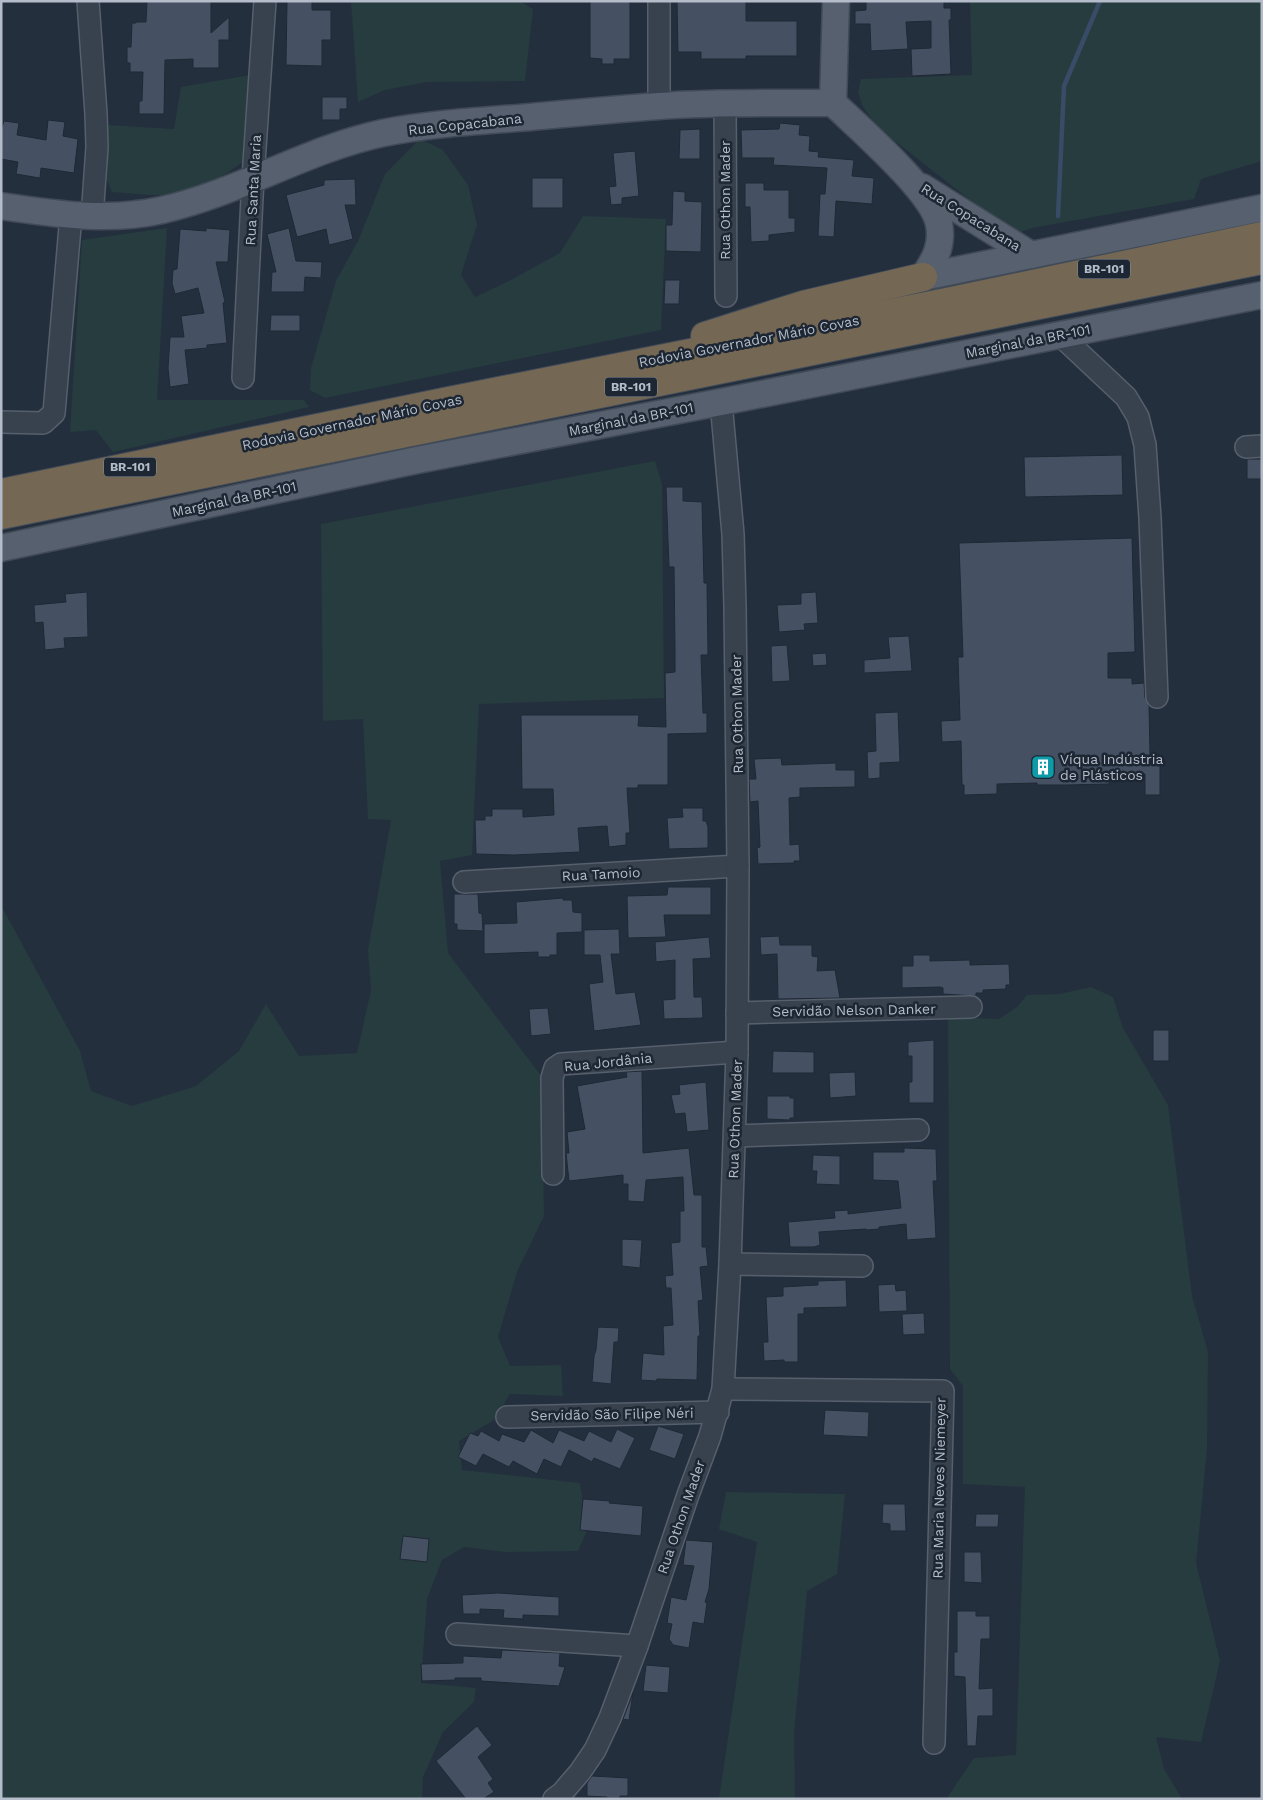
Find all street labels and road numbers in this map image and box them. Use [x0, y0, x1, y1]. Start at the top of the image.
street label: Rua Copacabana [408, 110, 523, 138]
street label: Rua Santa Maria [242, 134, 264, 246]
street label: Rua Othon Mader [717, 140, 733, 260]
street label: Rua Copacabana [918, 180, 1024, 254]
road number: BR-101 [1078, 260, 1130, 278]
street label: Rodovia Governador Mário Covas [637, 312, 861, 370]
street label: Marginal da BR-101 [964, 321, 1092, 361]
road number: BR-101 [605, 378, 657, 397]
street label: Rodovia Governador Mário Covas [241, 391, 463, 453]
street label: Marginal da BR-101 [567, 399, 695, 439]
road number: BR-101 [104, 458, 156, 477]
street label: Marginal da BR-101 [170, 478, 298, 520]
street label: Rua Othon Mader [728, 654, 746, 774]
street label: Rua Tamoio [561, 864, 641, 884]
street label: Servidão Nelson Danker [772, 1001, 936, 1019]
street label: Rua Jordânia [563, 1049, 653, 1075]
street label: Rua Othon Mader [725, 1059, 745, 1179]
street label: Rua Maria Neves Niemeyer [929, 1397, 949, 1579]
street label: Servidão São Filipe Néri [530, 1405, 694, 1423]
street label: Rua Othon Mader [654, 1458, 708, 1576]

